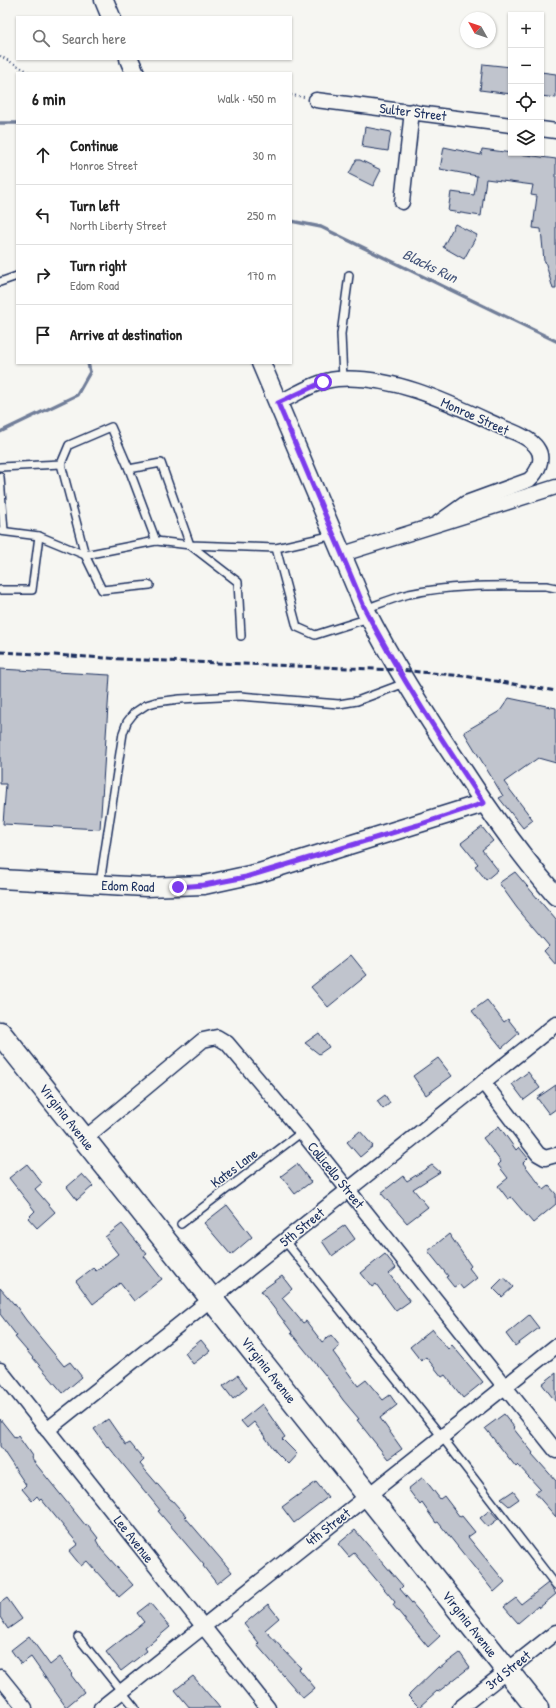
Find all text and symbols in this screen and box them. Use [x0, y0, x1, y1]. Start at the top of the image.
north arrow [460, 12, 496, 48]
map controls [508, 12, 544, 156]
button: + [508, 12, 544, 48]
search box [16, 16, 292, 60]
icon: search [30, 27, 52, 49]
text: Search here [62, 28, 126, 49]
button: − [508, 48, 544, 84]
button: locate [508, 84, 544, 120]
text: 6 min [32, 87, 66, 110]
text: Walk · 450 m [217, 89, 276, 107]
street label: Sulter Street [378, 98, 448, 125]
button: layers [508, 120, 544, 156]
text: Continue [70, 135, 118, 156]
icon: ahead [32, 144, 54, 166]
text: 30 m [253, 146, 276, 164]
text: Monroe Street [70, 156, 138, 174]
text: Turn left [70, 195, 120, 216]
icon: left [32, 204, 54, 226]
text: 250 m [247, 206, 276, 224]
text: North Liberty Street [70, 216, 167, 234]
water label: Blacks Run [399, 243, 462, 288]
text: Turn right [70, 255, 126, 276]
icon: right [32, 264, 54, 286]
text: 170 m [247, 266, 276, 284]
text: Edom Road [70, 276, 119, 294]
icon: arrive [32, 324, 54, 346]
text: Arrive at destination [70, 324, 182, 345]
route start [314, 373, 332, 391]
street label: Monroe Street [438, 392, 512, 439]
street label: Edom Road [101, 875, 155, 896]
route end [169, 878, 187, 896]
street label: Virginia Avenue [35, 1080, 100, 1155]
street label: Collicello Street [304, 1137, 369, 1212]
street label: Kates Lane [206, 1143, 261, 1192]
street label: 5th Street [275, 1203, 328, 1250]
street label: Virginia Avenue [237, 1333, 302, 1408]
street label: 4th Street [301, 1503, 354, 1550]
street label: Lee Avenue [110, 1511, 159, 1567]
street label: Virginia Avenue [438, 1587, 503, 1662]
street label: 3rd Street [481, 1645, 534, 1694]

